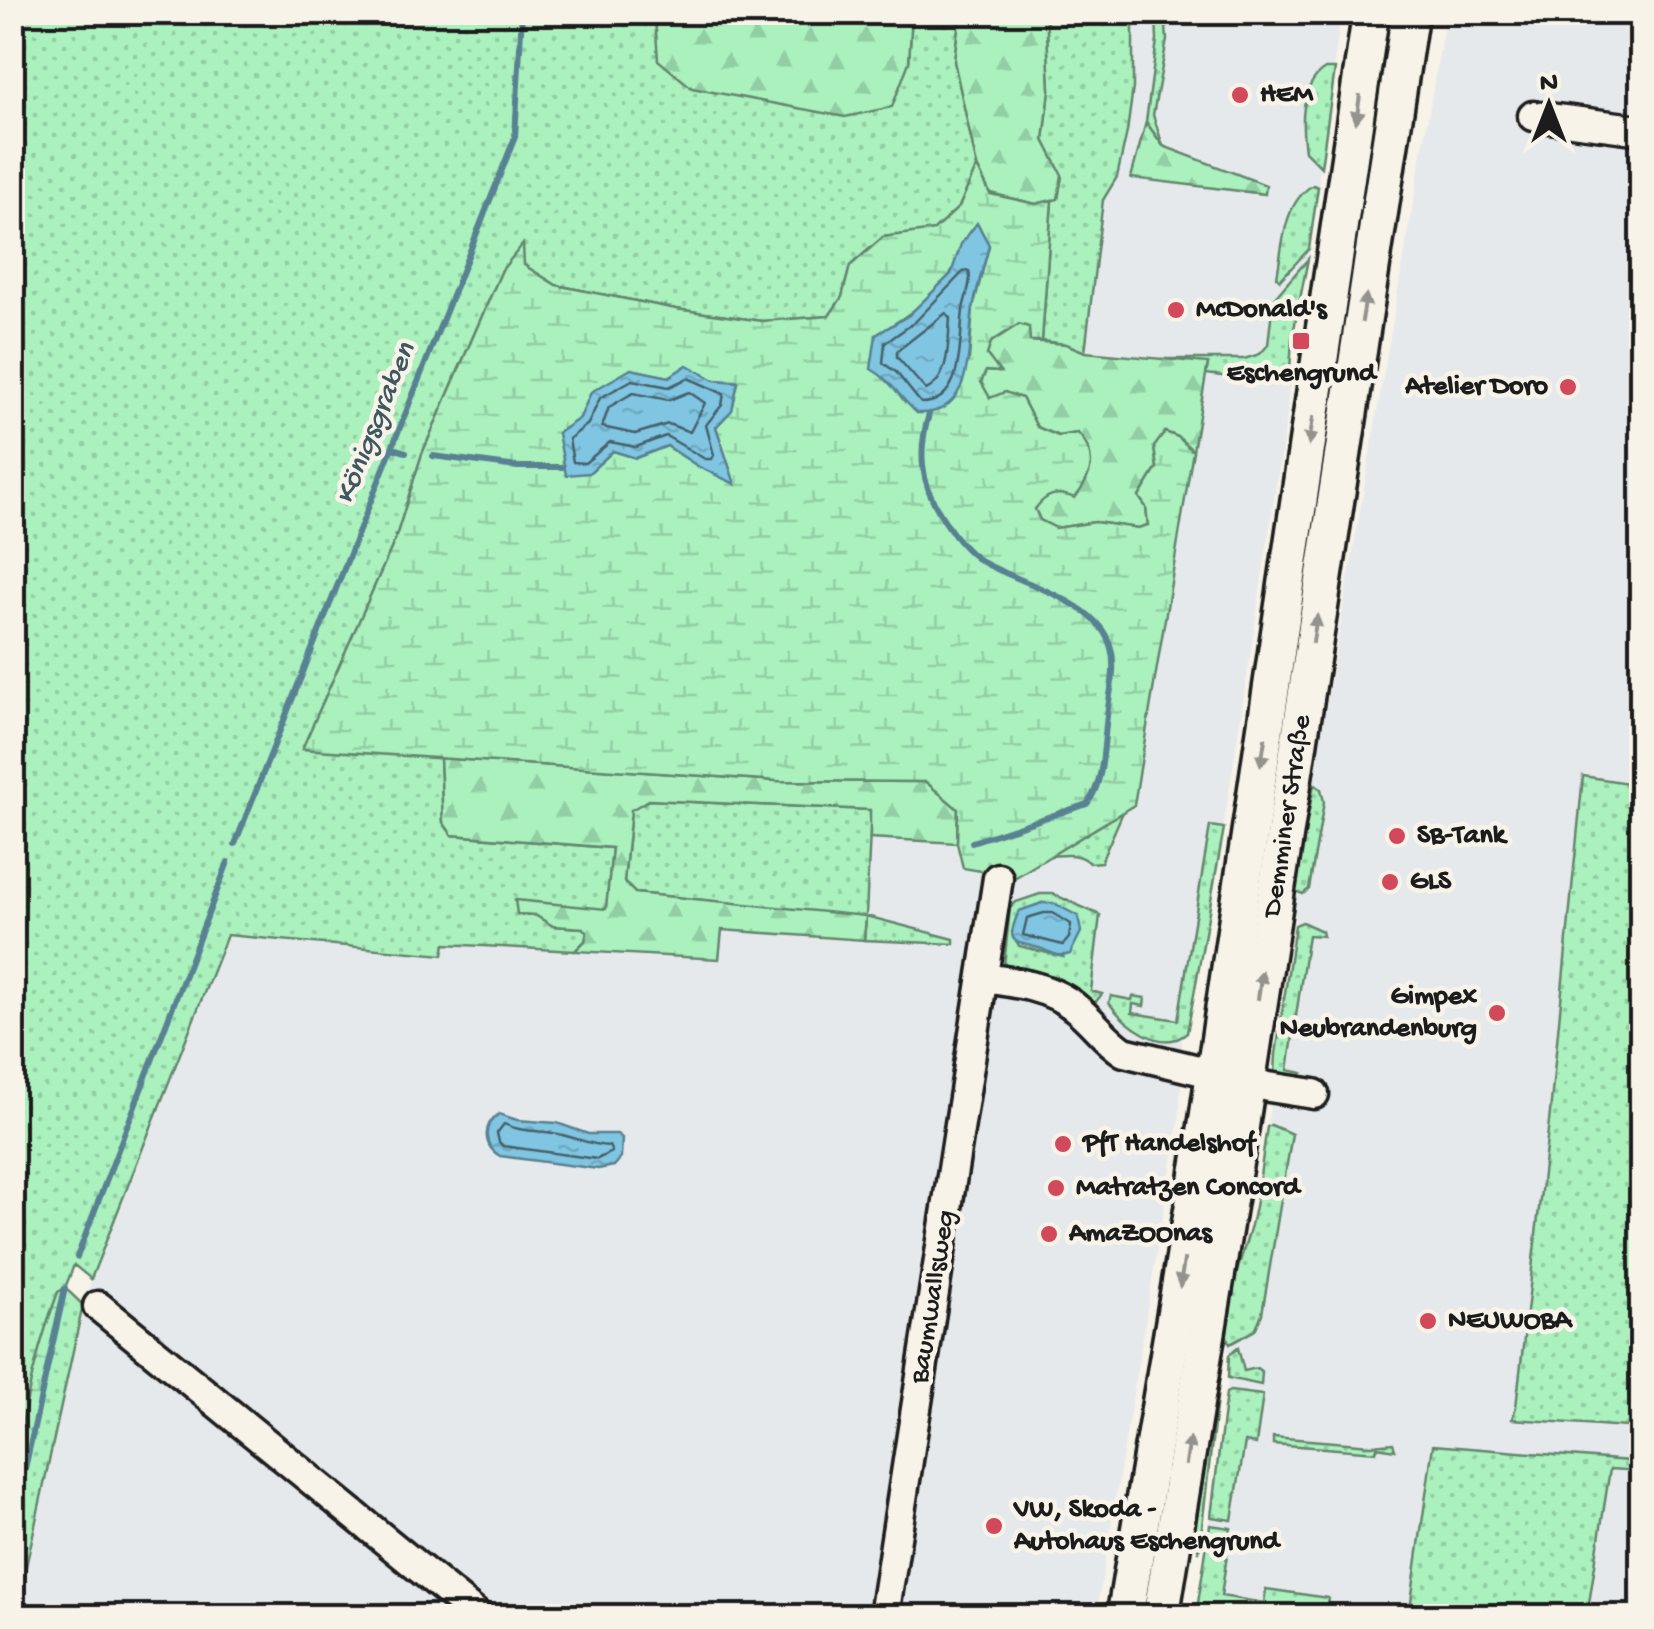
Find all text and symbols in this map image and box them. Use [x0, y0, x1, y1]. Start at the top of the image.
north arrow [1499, 55, 1599, 155]
text: N [1540, 68, 1558, 101]
place label: HEM [1260, 79, 1314, 112]
marker: HEM [1229, 84, 1251, 106]
one-way arrow [1350, 94, 1366, 125]
one-way arrow [1356, 292, 1372, 323]
place label: McDonald's [1196, 294, 1328, 327]
marker: McDonald's [1165, 299, 1187, 321]
marker: Eschengrund [1290, 330, 1312, 352]
water label: Königsgraben [329, 338, 426, 510]
place label: Eschengrund [1227, 358, 1378, 391]
place label: Atelier Doro [1404, 371, 1548, 404]
marker: Atelier Doro [1557, 376, 1579, 398]
one-way arrow [1303, 415, 1319, 447]
one-way arrow [1308, 613, 1324, 645]
street label: Demminer Straße [1256, 712, 1319, 921]
one-way arrow [1254, 737, 1270, 768]
place label: SB-Tank [1417, 820, 1509, 853]
marker: SB-Tank [1386, 825, 1408, 847]
place label: GLS [1410, 866, 1452, 899]
marker: GLS [1379, 871, 1401, 893]
one-way arrow [1253, 969, 1269, 1000]
place label: Gimpex Neubrandenburg [1280, 981, 1477, 1046]
marker: Gimpex Neubrandenburg [1486, 1002, 1508, 1024]
place label: PfT Handelshof [1081, 1128, 1257, 1161]
marker: PfT Handelshof [1052, 1133, 1074, 1155]
place label: Matratzen Concord [1076, 1172, 1302, 1205]
marker: Matratzen Concord [1045, 1177, 1067, 1199]
street label: Baumwallsweg [904, 1208, 964, 1387]
place label: AmaZOOnas [1068, 1218, 1214, 1251]
marker: AmaZOOnas [1038, 1223, 1060, 1245]
one-way arrow [1174, 1258, 1189, 1290]
place label: NEUWOBA [1448, 1305, 1574, 1338]
marker: NEUWOBA [1417, 1310, 1439, 1332]
one-way arrow [1180, 1435, 1196, 1466]
place label: VW, Skoda - Autohaus Eschengrund [1012, 1494, 1282, 1559]
marker: VW, Skoda - Autohaus Eschengrund [983, 1515, 1005, 1537]

